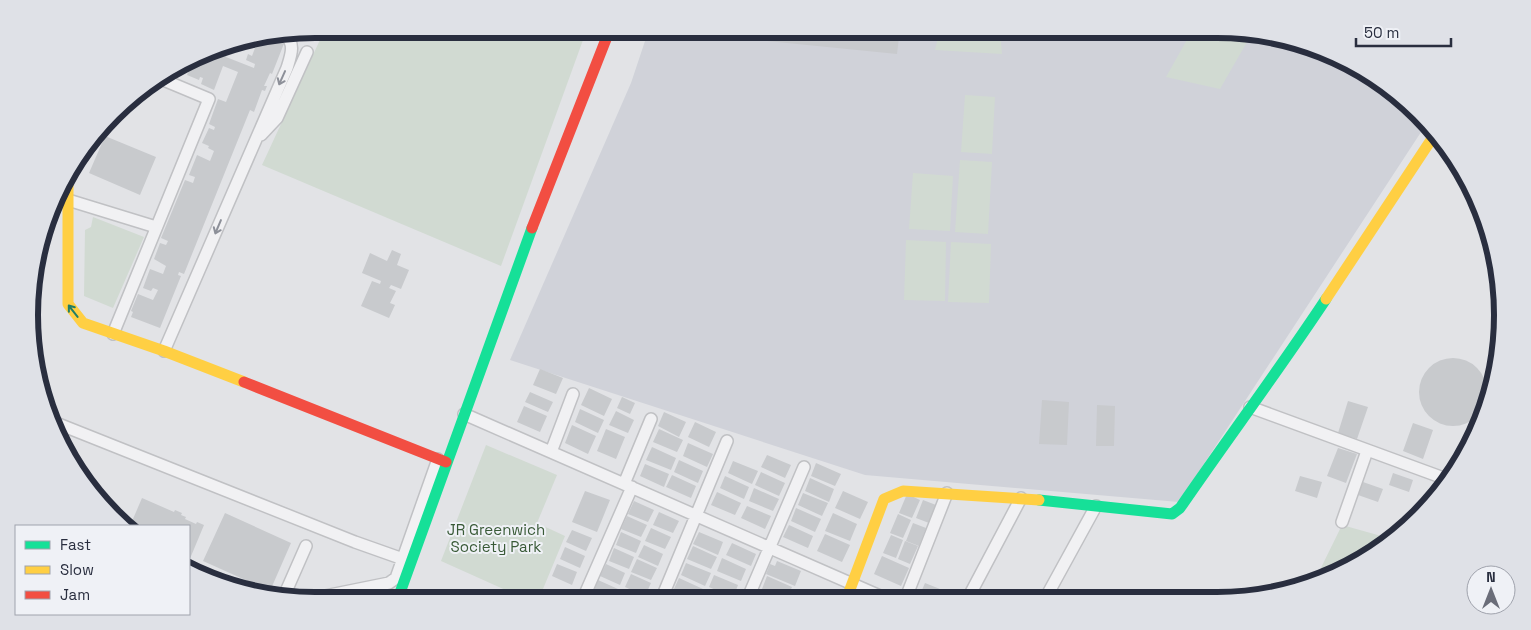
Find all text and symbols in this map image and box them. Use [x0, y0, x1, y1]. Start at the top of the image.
scale bar [1356, 15, 1451, 47]
text: 50 m [1364, 23, 1399, 42]
one-way arrow [277, 70, 287, 85]
one-way arrow [212, 219, 222, 234]
one-way arrow [68, 305, 79, 318]
park label: JR Greenwich Society Park [447, 520, 545, 556]
legend [15, 525, 190, 615]
text: Fast [60, 535, 91, 554]
text: Slow [60, 560, 94, 579]
north arrow [1466, 565, 1516, 615]
text: N [1486, 568, 1496, 586]
text: Jam [60, 585, 90, 604]

